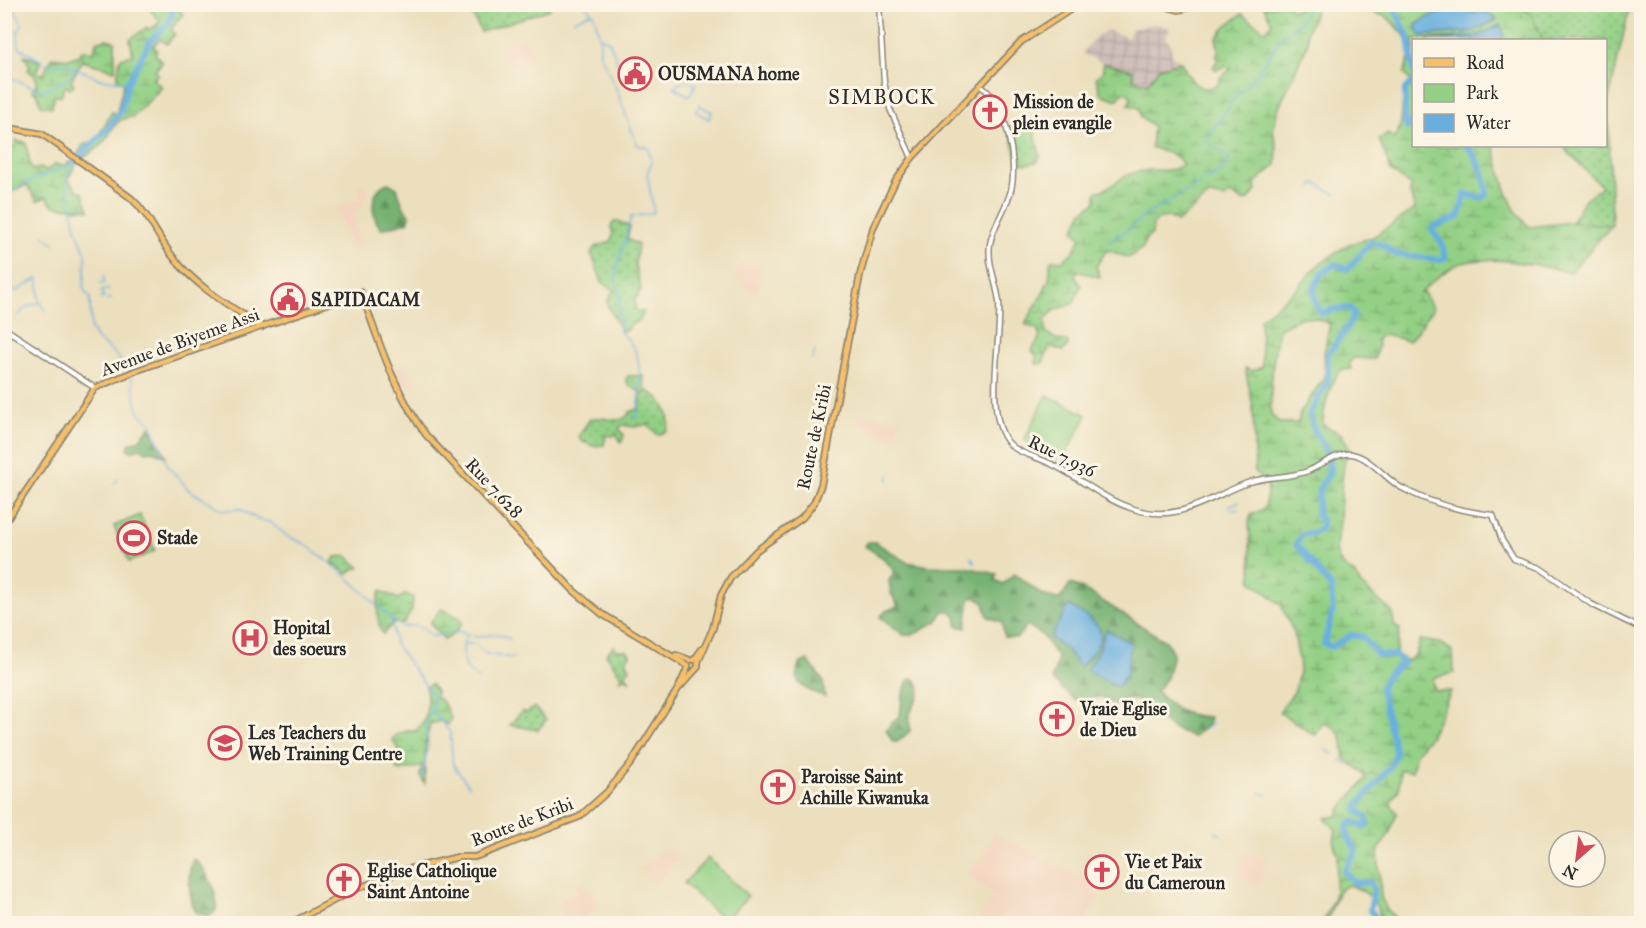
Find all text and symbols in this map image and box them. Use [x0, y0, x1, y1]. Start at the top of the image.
legend [1412, 39, 1607, 147]
text: Road [1466, 52, 1504, 74]
public building icon: OUSMANA home [617, 56, 653, 92]
place label: OUSMANA home [658, 63, 800, 85]
text: Park [1466, 82, 1499, 104]
district label: SIMBOCK [828, 85, 936, 109]
place label: Mission de plein evangile [1012, 91, 1112, 135]
church icon: Mission de plein evangile [972, 94, 1008, 130]
text: Water [1466, 112, 1511, 134]
public building icon: SAPIDACAM [270, 282, 306, 318]
place label: SAPIDACAM [311, 289, 420, 311]
street label: Avenue de Biyeme Assi [97, 303, 262, 381]
street label: Route de Kribi [792, 382, 836, 492]
street label: Rue 7.936 [1025, 430, 1100, 482]
street label: Rue 7.628 [461, 453, 527, 523]
sports icon: Stade [116, 520, 152, 556]
place label: Stade [157, 527, 198, 549]
place label: Hopital des soeurs [273, 617, 347, 660]
hospital icon: Hopital des soeurs [232, 620, 268, 656]
place label: Vraie Eglise de Dieu [1079, 698, 1168, 741]
church icon: Vraie Eglise de Dieu [1039, 701, 1075, 737]
place label: Les Teachers du Web Training Centre [248, 722, 403, 766]
school or university icon: Les Teachers du Web Training Centre [207, 725, 243, 761]
place label: Paroisse Saint Achille Kiwanuka [800, 766, 929, 809]
church icon: Paroisse Saint Achille Kiwanuka [760, 769, 796, 805]
street label: Route de Kribi [468, 792, 576, 852]
north arrow [1547, 829, 1607, 889]
place label: Vie et Paix du Cameroun [1124, 851, 1225, 894]
church icon: Vie et Paix du Cameroun [1084, 854, 1120, 890]
place label: Eglise Catholique Saint Antoine [367, 860, 497, 903]
text: N [1559, 860, 1581, 883]
church icon: Eglise Catholique Saint Antoine [326, 863, 362, 899]

